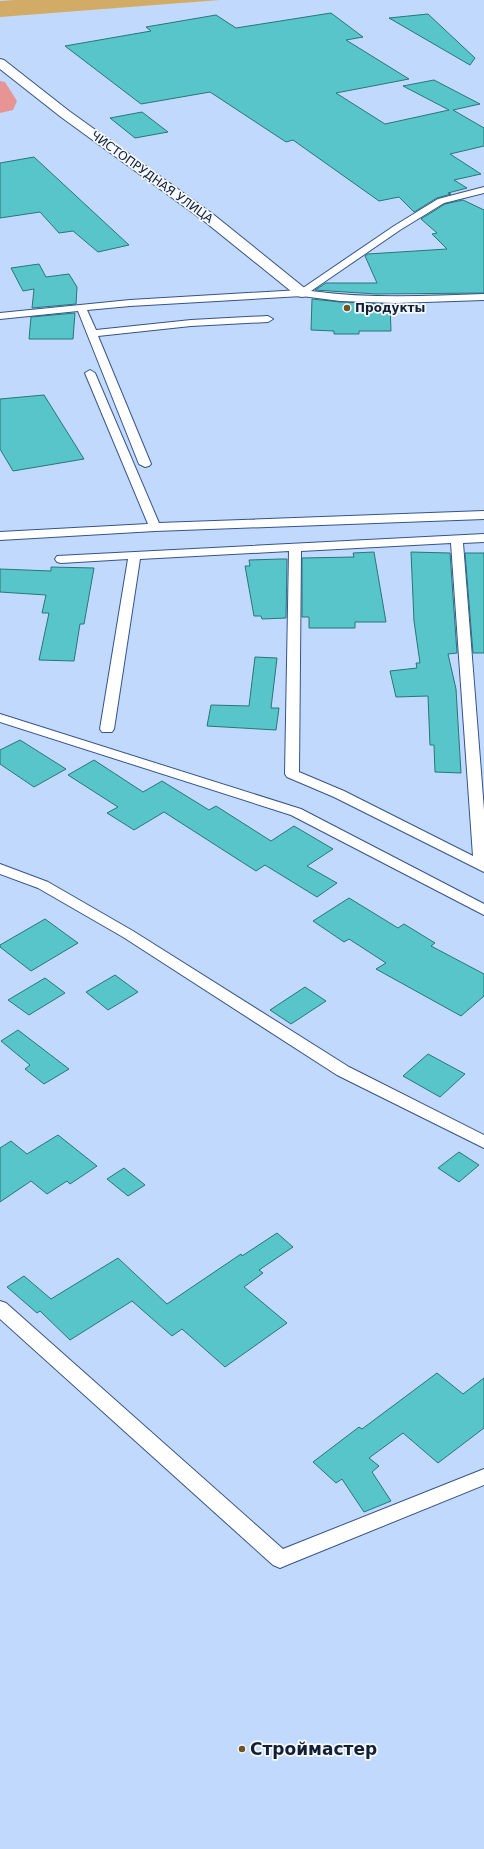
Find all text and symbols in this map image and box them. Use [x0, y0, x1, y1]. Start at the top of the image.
street label: ЧИСТОПРУДНАЯ УЛИЦА [88, 128, 216, 226]
place label: Продукты [355, 301, 425, 315]
marker: Продукты [342, 303, 352, 313]
place label: Строймастер [250, 1739, 377, 1759]
marker: Строймастер [237, 1744, 247, 1754]

